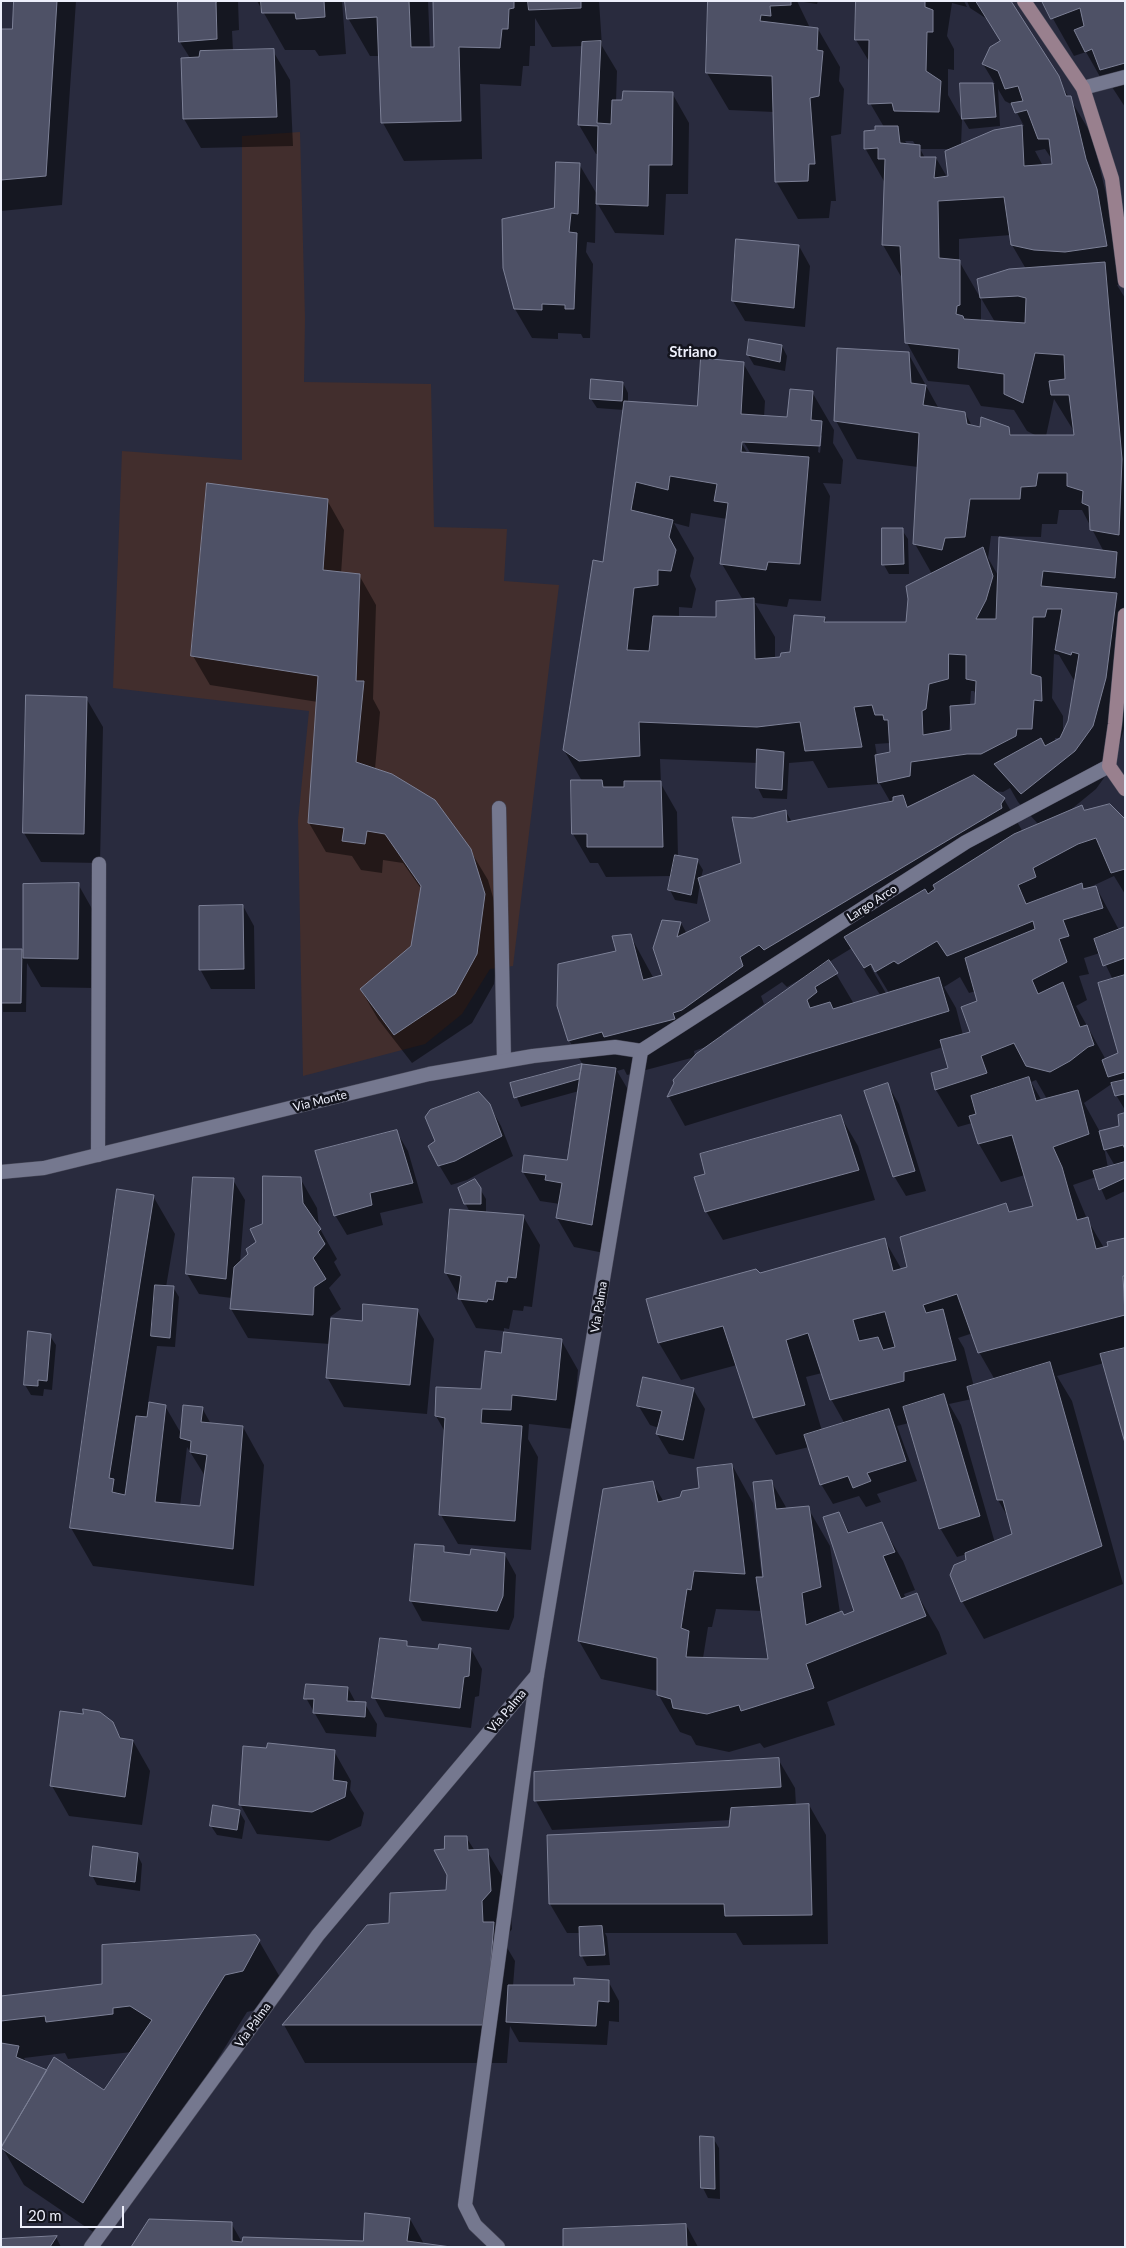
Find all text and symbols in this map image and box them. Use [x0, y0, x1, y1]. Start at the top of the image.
district label: Striano [669, 343, 717, 361]
street label: Largo Arco [844, 881, 900, 925]
street label: Via Monte [292, 1087, 348, 1115]
street label: Via Palma [588, 1280, 610, 1334]
street label: Via Palma [485, 1687, 529, 1735]
street label: Via Palma [232, 2000, 274, 2050]
scale bar [22, 2196, 126, 2228]
text: 20 m [28, 2206, 62, 2224]

